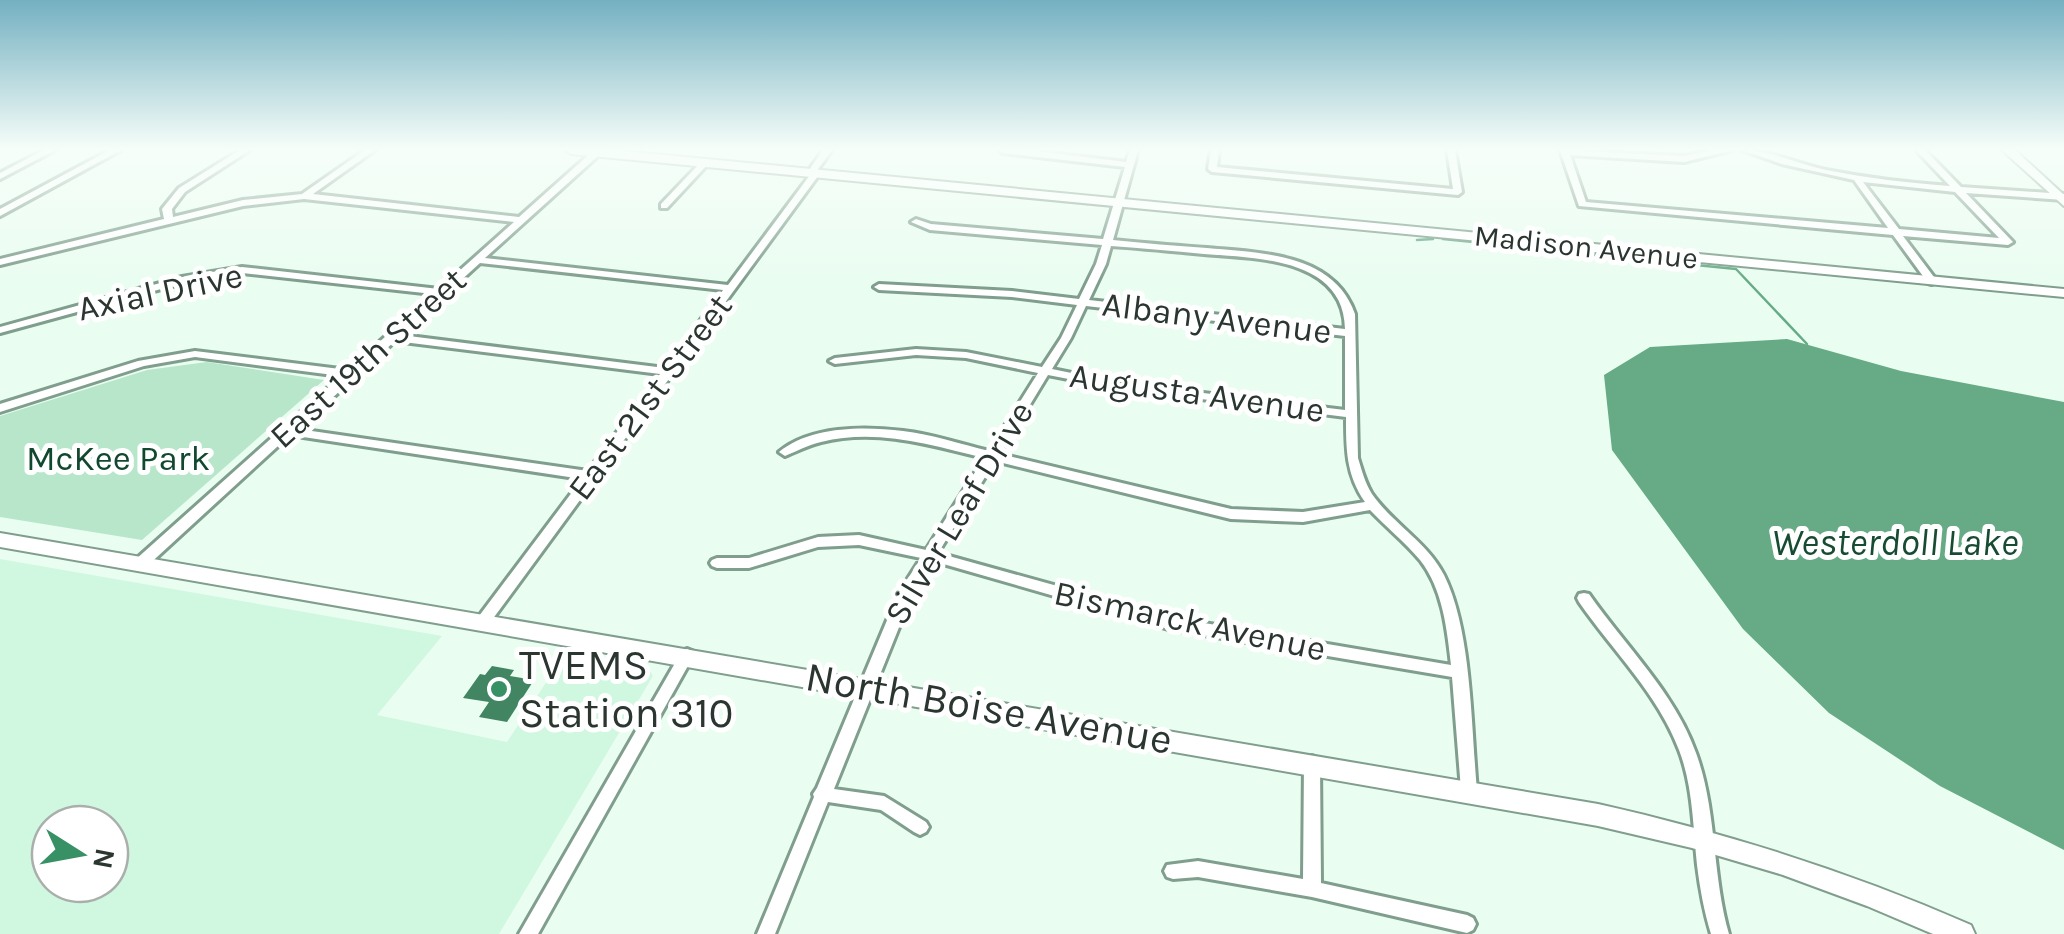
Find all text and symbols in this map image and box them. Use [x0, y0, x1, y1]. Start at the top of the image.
street label: Madison Avenue [1472, 217, 1700, 277]
street label: Axial Drive [74, 255, 246, 329]
street label: East 19th Street [262, 259, 474, 457]
street label: Albany Avenue [1100, 284, 1334, 352]
street label: East 21st Street [559, 286, 741, 508]
street label: Augusta Avenue [1067, 355, 1327, 431]
street label: Silver Leaf Drive [876, 394, 1042, 632]
park label: McKee Park [26, 438, 210, 479]
water label: Westerdoll Lake [1772, 520, 2018, 565]
street label: Bismarck Avenue [1050, 572, 1330, 670]
place label: TVEMS Station 310 [519, 640, 734, 738]
street label: North Boise Avenue [802, 651, 1176, 765]
marker: TVEMS Station 310 [488, 678, 510, 700]
north arrow [30, 804, 130, 904]
text: N [86, 846, 122, 872]

